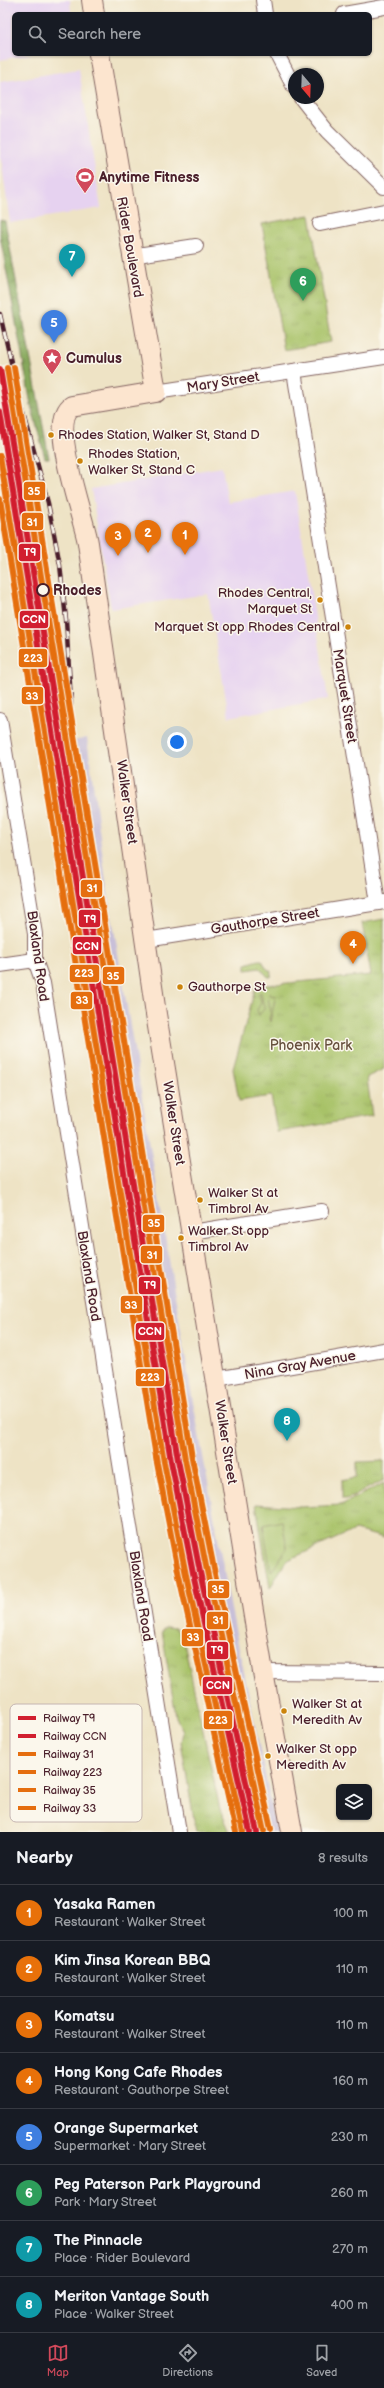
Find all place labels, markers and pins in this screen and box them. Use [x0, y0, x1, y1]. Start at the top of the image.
sports icon: Anytime Fitness [74, 166, 96, 194]
place label: Anytime Fitness [98, 169, 200, 186]
pin: 7 [59, 244, 85, 277]
pin: 6 [290, 268, 316, 301]
pin: 5 [41, 310, 67, 343]
place icon: Cumulus [41, 347, 63, 375]
place label: Cumulus [66, 350, 122, 367]
place label: Rhodes Station, Walker St, Stand D [58, 427, 260, 443]
marker: Rhodes Station, Walker St, Stand D [46, 430, 56, 440]
place label: Rhodes Station, Walker St, Stand C [88, 446, 195, 478]
marker: Rhodes Station, Walker St, Stand C [75, 456, 85, 466]
pin: 2 [135, 520, 161, 553]
pin: 1 [172, 522, 198, 555]
pin: 3 [105, 523, 131, 556]
place label: Rhodes [53, 582, 101, 599]
marker: Rhodes [36, 583, 50, 597]
place label: Rhodes Central, Marquet St [218, 585, 312, 617]
marker: Rhodes Central, Marquet St [315, 595, 325, 605]
place label: Marquet St opp Rhodes Central [154, 619, 340, 635]
marker: Marquet St opp Rhodes Central [343, 622, 353, 632]
pin: 4 [340, 931, 366, 964]
place label: Gauthorpe St [188, 979, 266, 995]
marker: Gauthorpe St [175, 982, 185, 992]
place label: Walker St at Timbrol Av [208, 1185, 278, 1217]
marker: Walker St at Timbrol Av [195, 1195, 205, 1205]
place label: Walker St opp Timbrol Av [188, 1223, 269, 1255]
marker: Walker St opp Timbrol Av [176, 1233, 186, 1243]
pin: 8 [274, 1408, 300, 1441]
place label: Walker St at Meredith Av [292, 1696, 363, 1728]
marker: Walker St at Meredith Av [279, 1706, 289, 1716]
place label: Walker St opp Meredith Av [276, 1741, 357, 1773]
marker: Walker St opp Meredith Av [263, 1751, 273, 1761]

